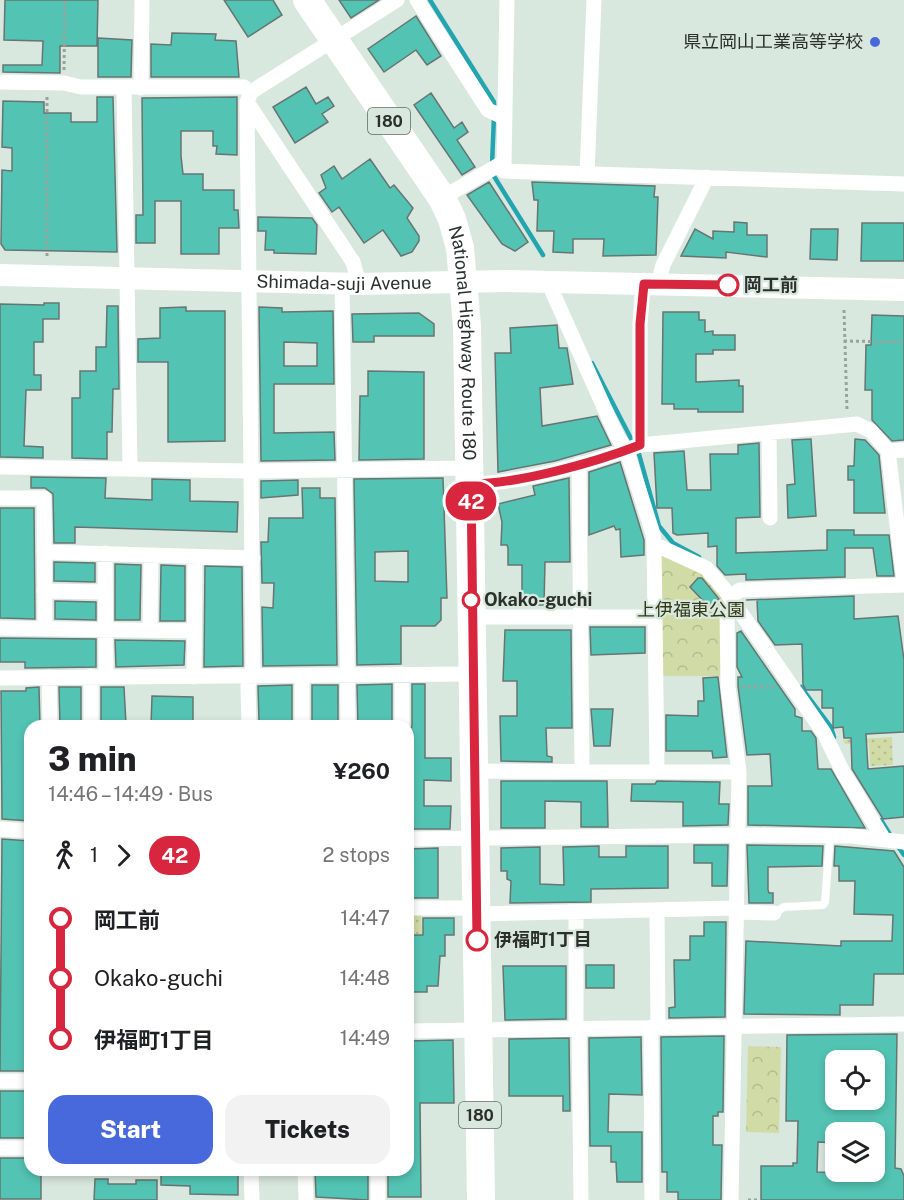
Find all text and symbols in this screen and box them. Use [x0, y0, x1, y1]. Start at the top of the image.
place label: 県立岡山工業高等学校 [683, 31, 863, 52]
marker: 県立岡山工業高等学校 [868, 35, 882, 49]
road number: 180 [368, 108, 410, 134]
street label: National Highway Route 180 [444, 223, 480, 461]
street label: Shimada-suji Avenue [256, 270, 432, 294]
marker: 岡工前 [717, 274, 739, 296]
place label: 岡工前 [744, 274, 798, 295]
line badge: 42 [444, 482, 498, 520]
text: 42 [457, 489, 485, 514]
place label: Okako-guchi [484, 589, 592, 610]
marker: Okako-guchi [462, 591, 480, 609]
park label: 上伊福東公園 [637, 599, 745, 620]
text: 3 min [48, 740, 137, 778]
text: ¥260 [333, 758, 390, 784]
text: 14:46 – 14:49 · Bus [48, 782, 213, 806]
icon: walk [48, 839, 81, 872]
icon: forward [107, 839, 140, 872]
text: 1 [90, 843, 98, 867]
text: 42 [161, 843, 188, 868]
text: 2 stops [323, 843, 390, 867]
text: 14:47 [340, 906, 390, 930]
text: 岡工前 [94, 907, 160, 933]
marker: 伊福町1丁目 [466, 929, 488, 951]
place label: 伊福町1丁目 [494, 929, 592, 950]
text: Okako-guchi [94, 965, 223, 991]
text: 14:48 [339, 966, 390, 990]
text: 14:49 [340, 1026, 390, 1050]
text: 伊福町1丁目 [94, 1027, 213, 1053]
map controls [825, 1050, 885, 1182]
button: locate [825, 1050, 885, 1110]
button: Start [48, 1095, 213, 1164]
button: Tickets [225, 1095, 390, 1164]
road number: 180 [459, 1102, 501, 1128]
button: layers [825, 1122, 885, 1182]

